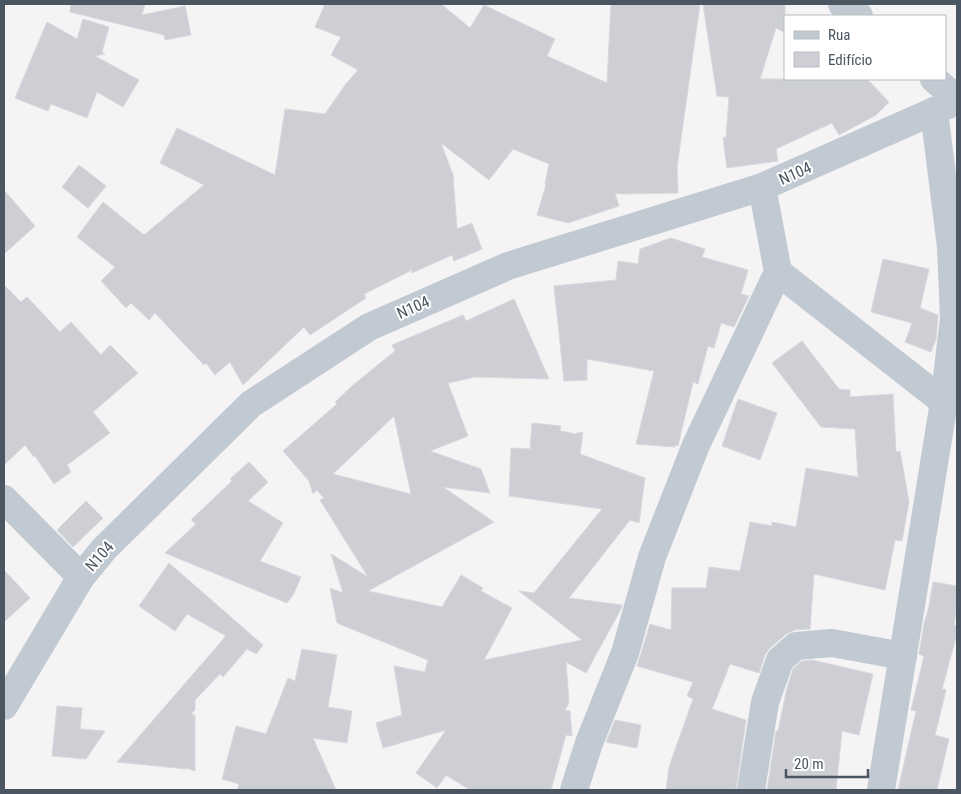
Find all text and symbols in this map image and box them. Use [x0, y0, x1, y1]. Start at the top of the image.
legend [784, 15, 946, 80]
text: Rua [828, 26, 850, 44]
text: Edifício [828, 51, 872, 69]
street label: N104 [776, 158, 815, 189]
street label: N104 [394, 292, 433, 323]
street label: N104 [81, 537, 118, 575]
scale bar [786, 746, 868, 778]
text: 20 m [794, 755, 824, 773]

